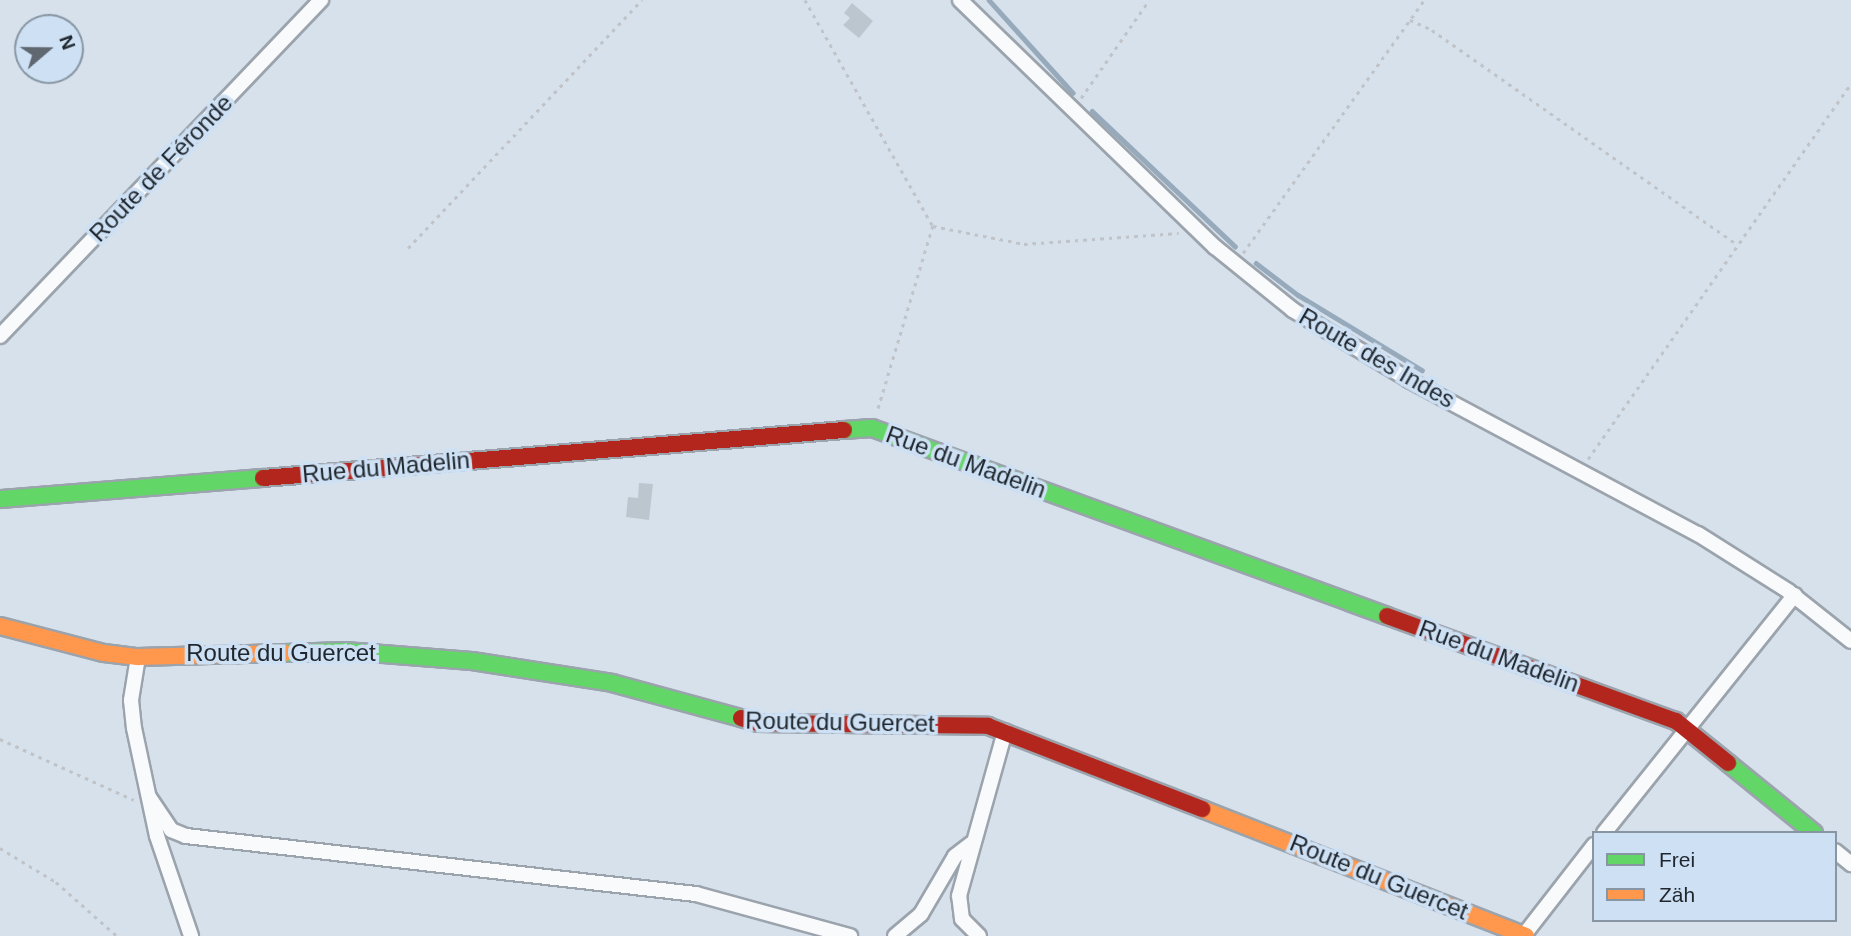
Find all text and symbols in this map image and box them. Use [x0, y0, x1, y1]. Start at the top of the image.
north arrow [14, 14, 84, 84]
text: N [55, 32, 80, 52]
street label: Route de Féronde [83, 88, 239, 248]
street label: Route des Indes [1294, 302, 1460, 414]
street label: Rue du Madelin [882, 420, 1050, 504]
street label: Rue du Madelin [301, 445, 471, 489]
street label: Rue du Madelin [1415, 614, 1583, 698]
street label: Route du Guercet [186, 639, 376, 667]
street label: Route du Guercet [745, 706, 935, 738]
street label: Route du Guercet [1286, 828, 1472, 926]
legend [1592, 831, 1837, 922]
text: Frei [1659, 848, 1695, 871]
text: Zäh [1659, 883, 1695, 906]

